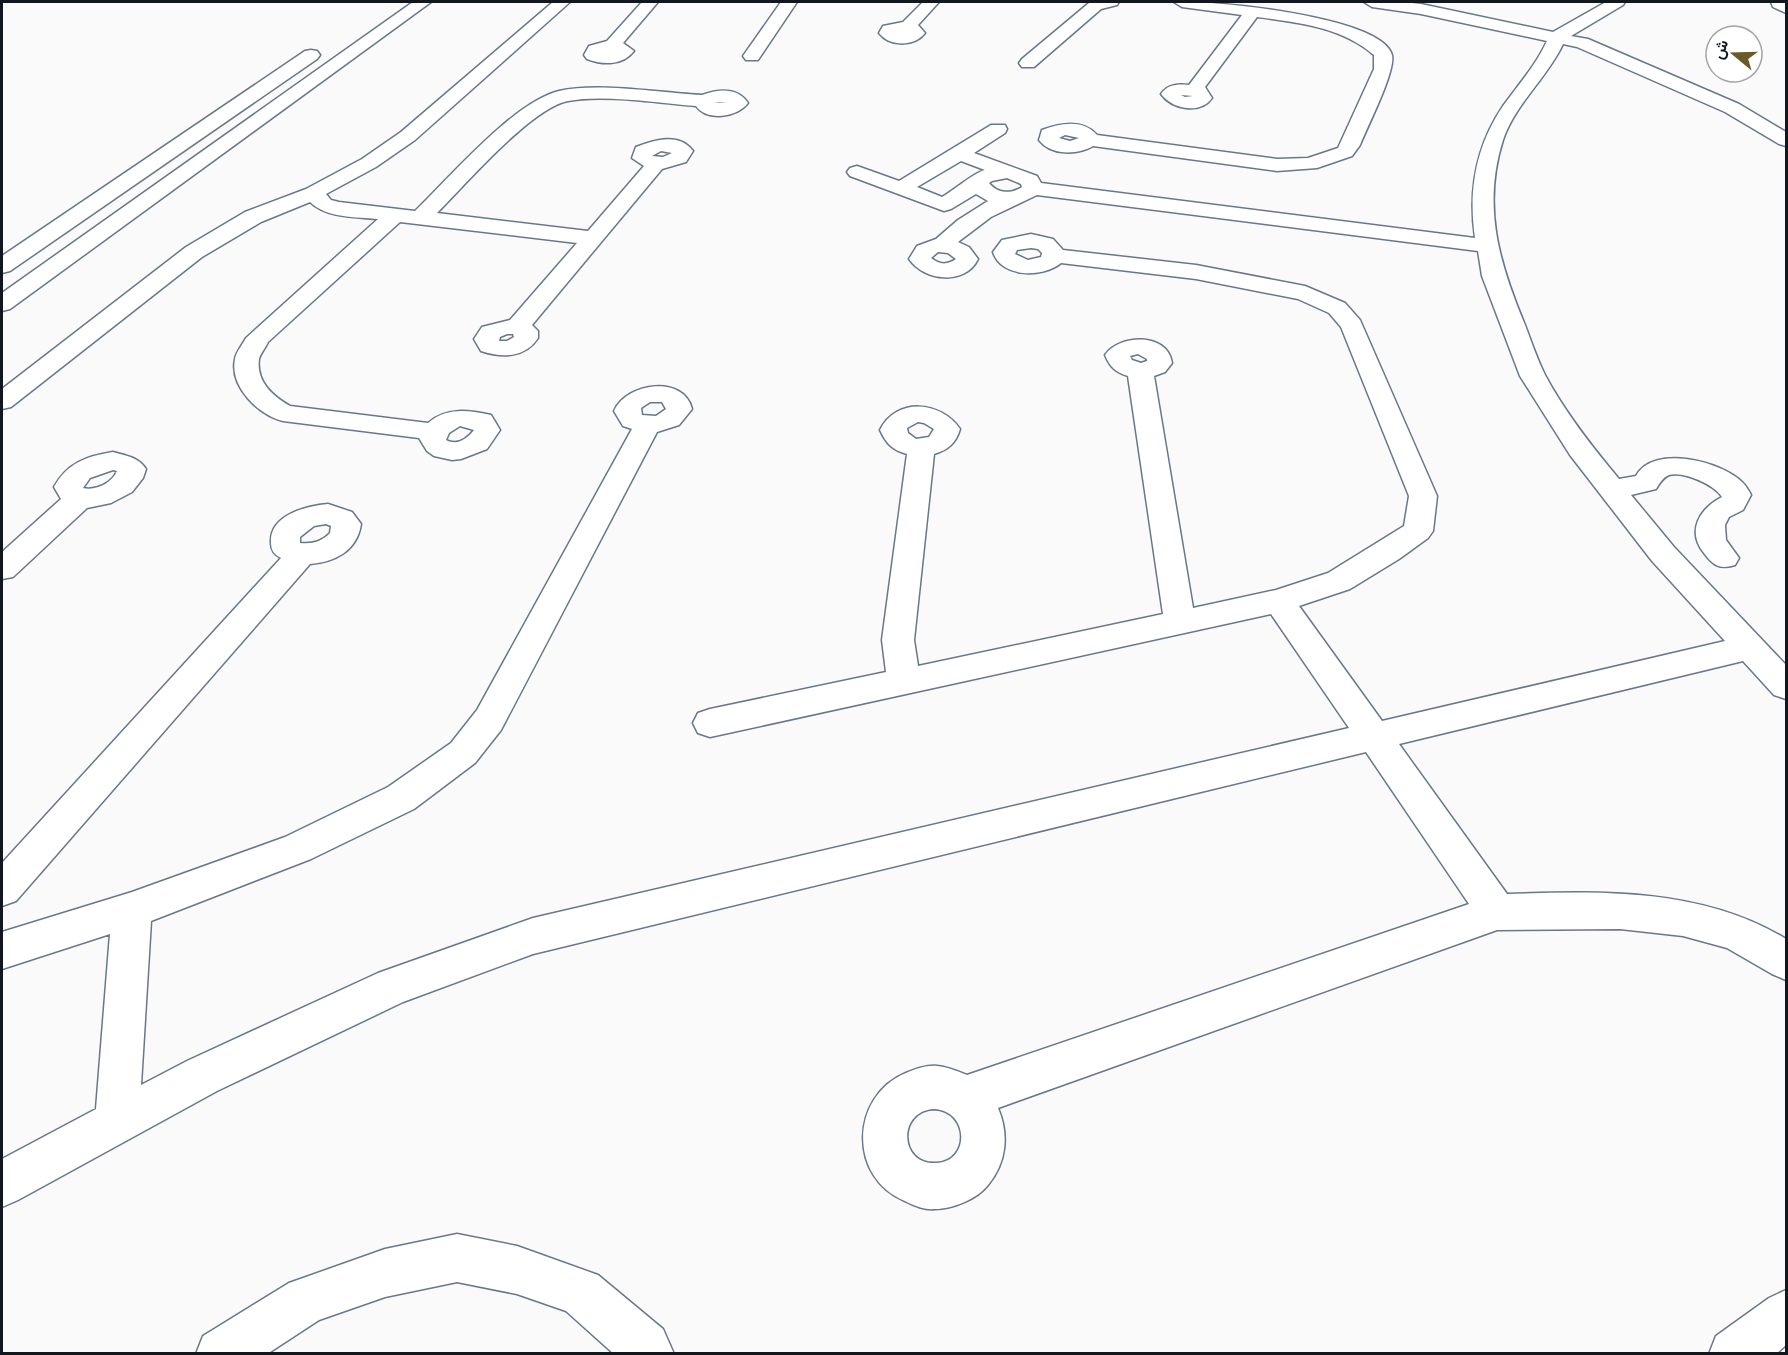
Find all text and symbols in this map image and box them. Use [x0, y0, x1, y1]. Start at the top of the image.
north arrow [1704, 24, 1764, 84]
text: ش [1708, 37, 1732, 61]

